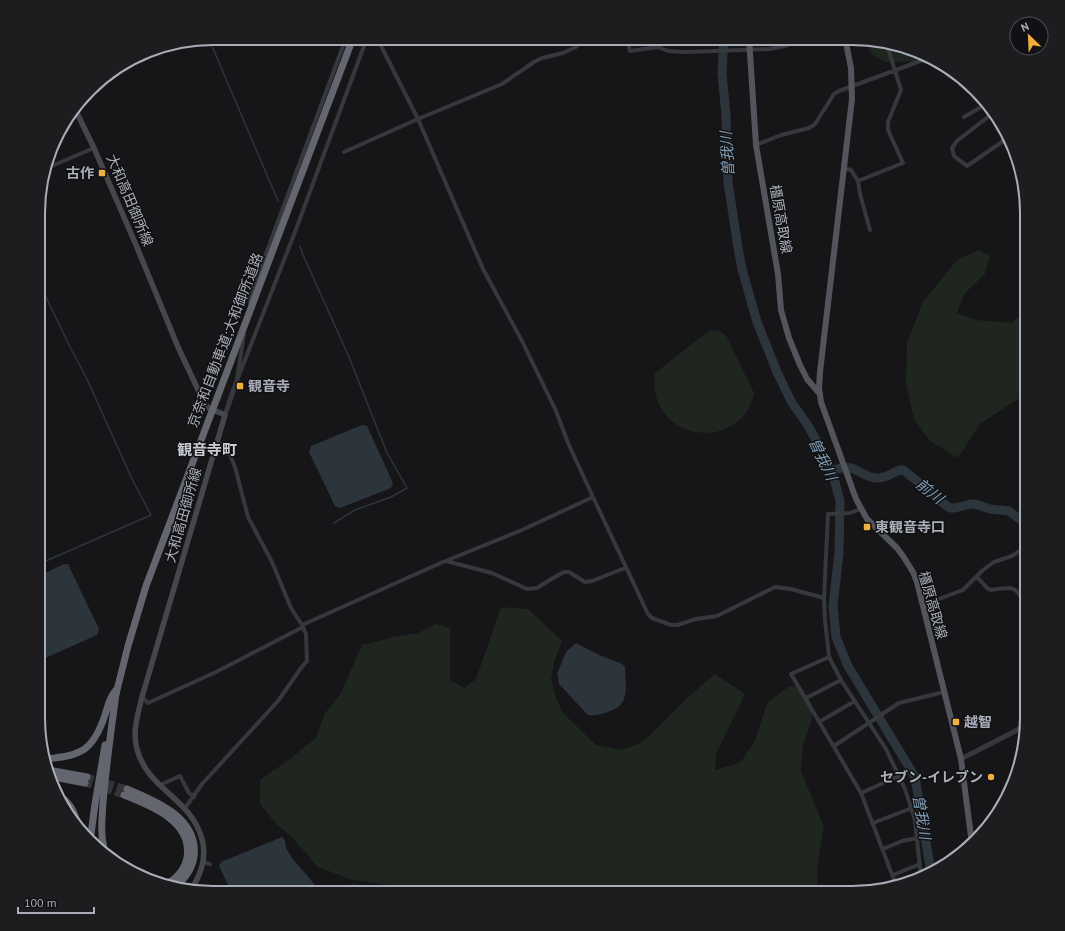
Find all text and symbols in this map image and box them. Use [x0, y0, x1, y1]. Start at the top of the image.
north arrow [1009, 16, 1049, 56]
text: N [1019, 19, 1031, 35]
water label: 曽我川 [716, 129, 738, 177]
street label: 大和高田御所線 [103, 151, 157, 249]
place label: 古作 [66, 164, 94, 182]
marker: 古作 [97, 168, 107, 178]
street label: 橿原高取線 [766, 183, 796, 255]
street label: 京奈和自動車道;大和御所道路 [183, 250, 267, 430]
place label: 観音寺 [248, 377, 290, 395]
marker: 観音寺 [235, 381, 245, 391]
water label: 曽我川 [805, 435, 842, 485]
district label: 観音寺町 [177, 440, 237, 459]
street label: 大和高田御所線 [161, 465, 205, 565]
water label: 前川 [912, 474, 949, 509]
place label: 東観音寺口 [875, 518, 945, 536]
marker: 東観音寺口 [862, 522, 872, 532]
street label: 橿原高取線 [915, 569, 951, 641]
place label: 越智 [964, 713, 992, 731]
marker: 越智 [951, 717, 961, 727]
place label: セブン-イレブン [880, 768, 983, 786]
marker: セブン-イレブン [986, 772, 996, 782]
water label: 曽我川 [909, 793, 935, 843]
scale bar [18, 889, 94, 915]
text: 100 m [24, 895, 57, 910]

